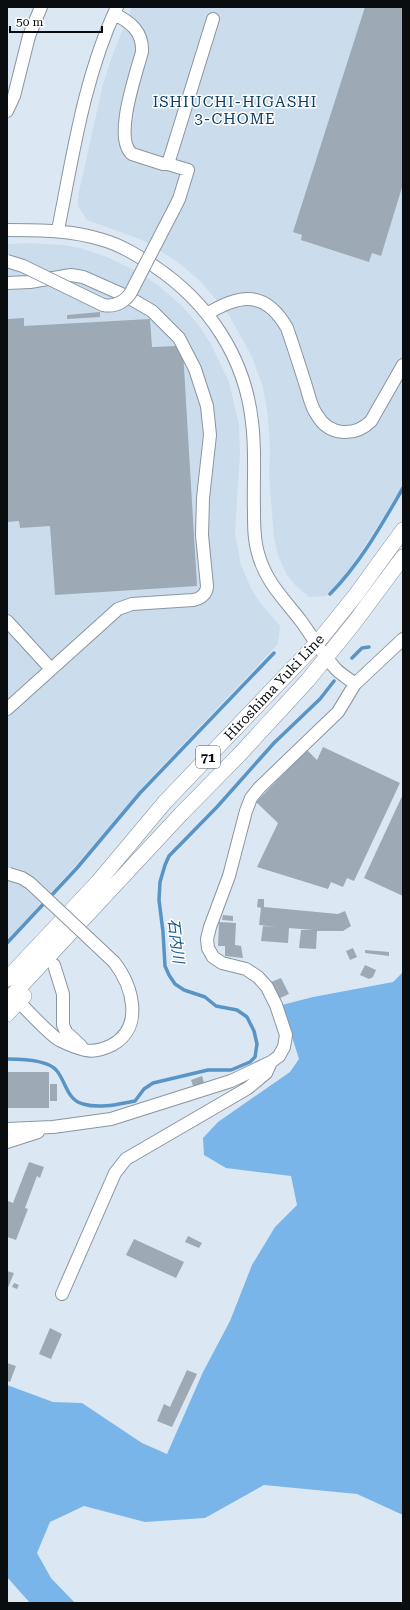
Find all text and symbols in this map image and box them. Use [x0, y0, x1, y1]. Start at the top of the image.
scale bar [10, 8, 102, 34]
text: 50 m [16, 15, 43, 29]
district label: ISHIUCHI-HIGASHI 3-CHOME [153, 93, 317, 128]
street label: Hiroshima Yuki Line [221, 631, 327, 743]
road number: 71 [196, 746, 220, 768]
water label: 石内川 [164, 918, 188, 966]

